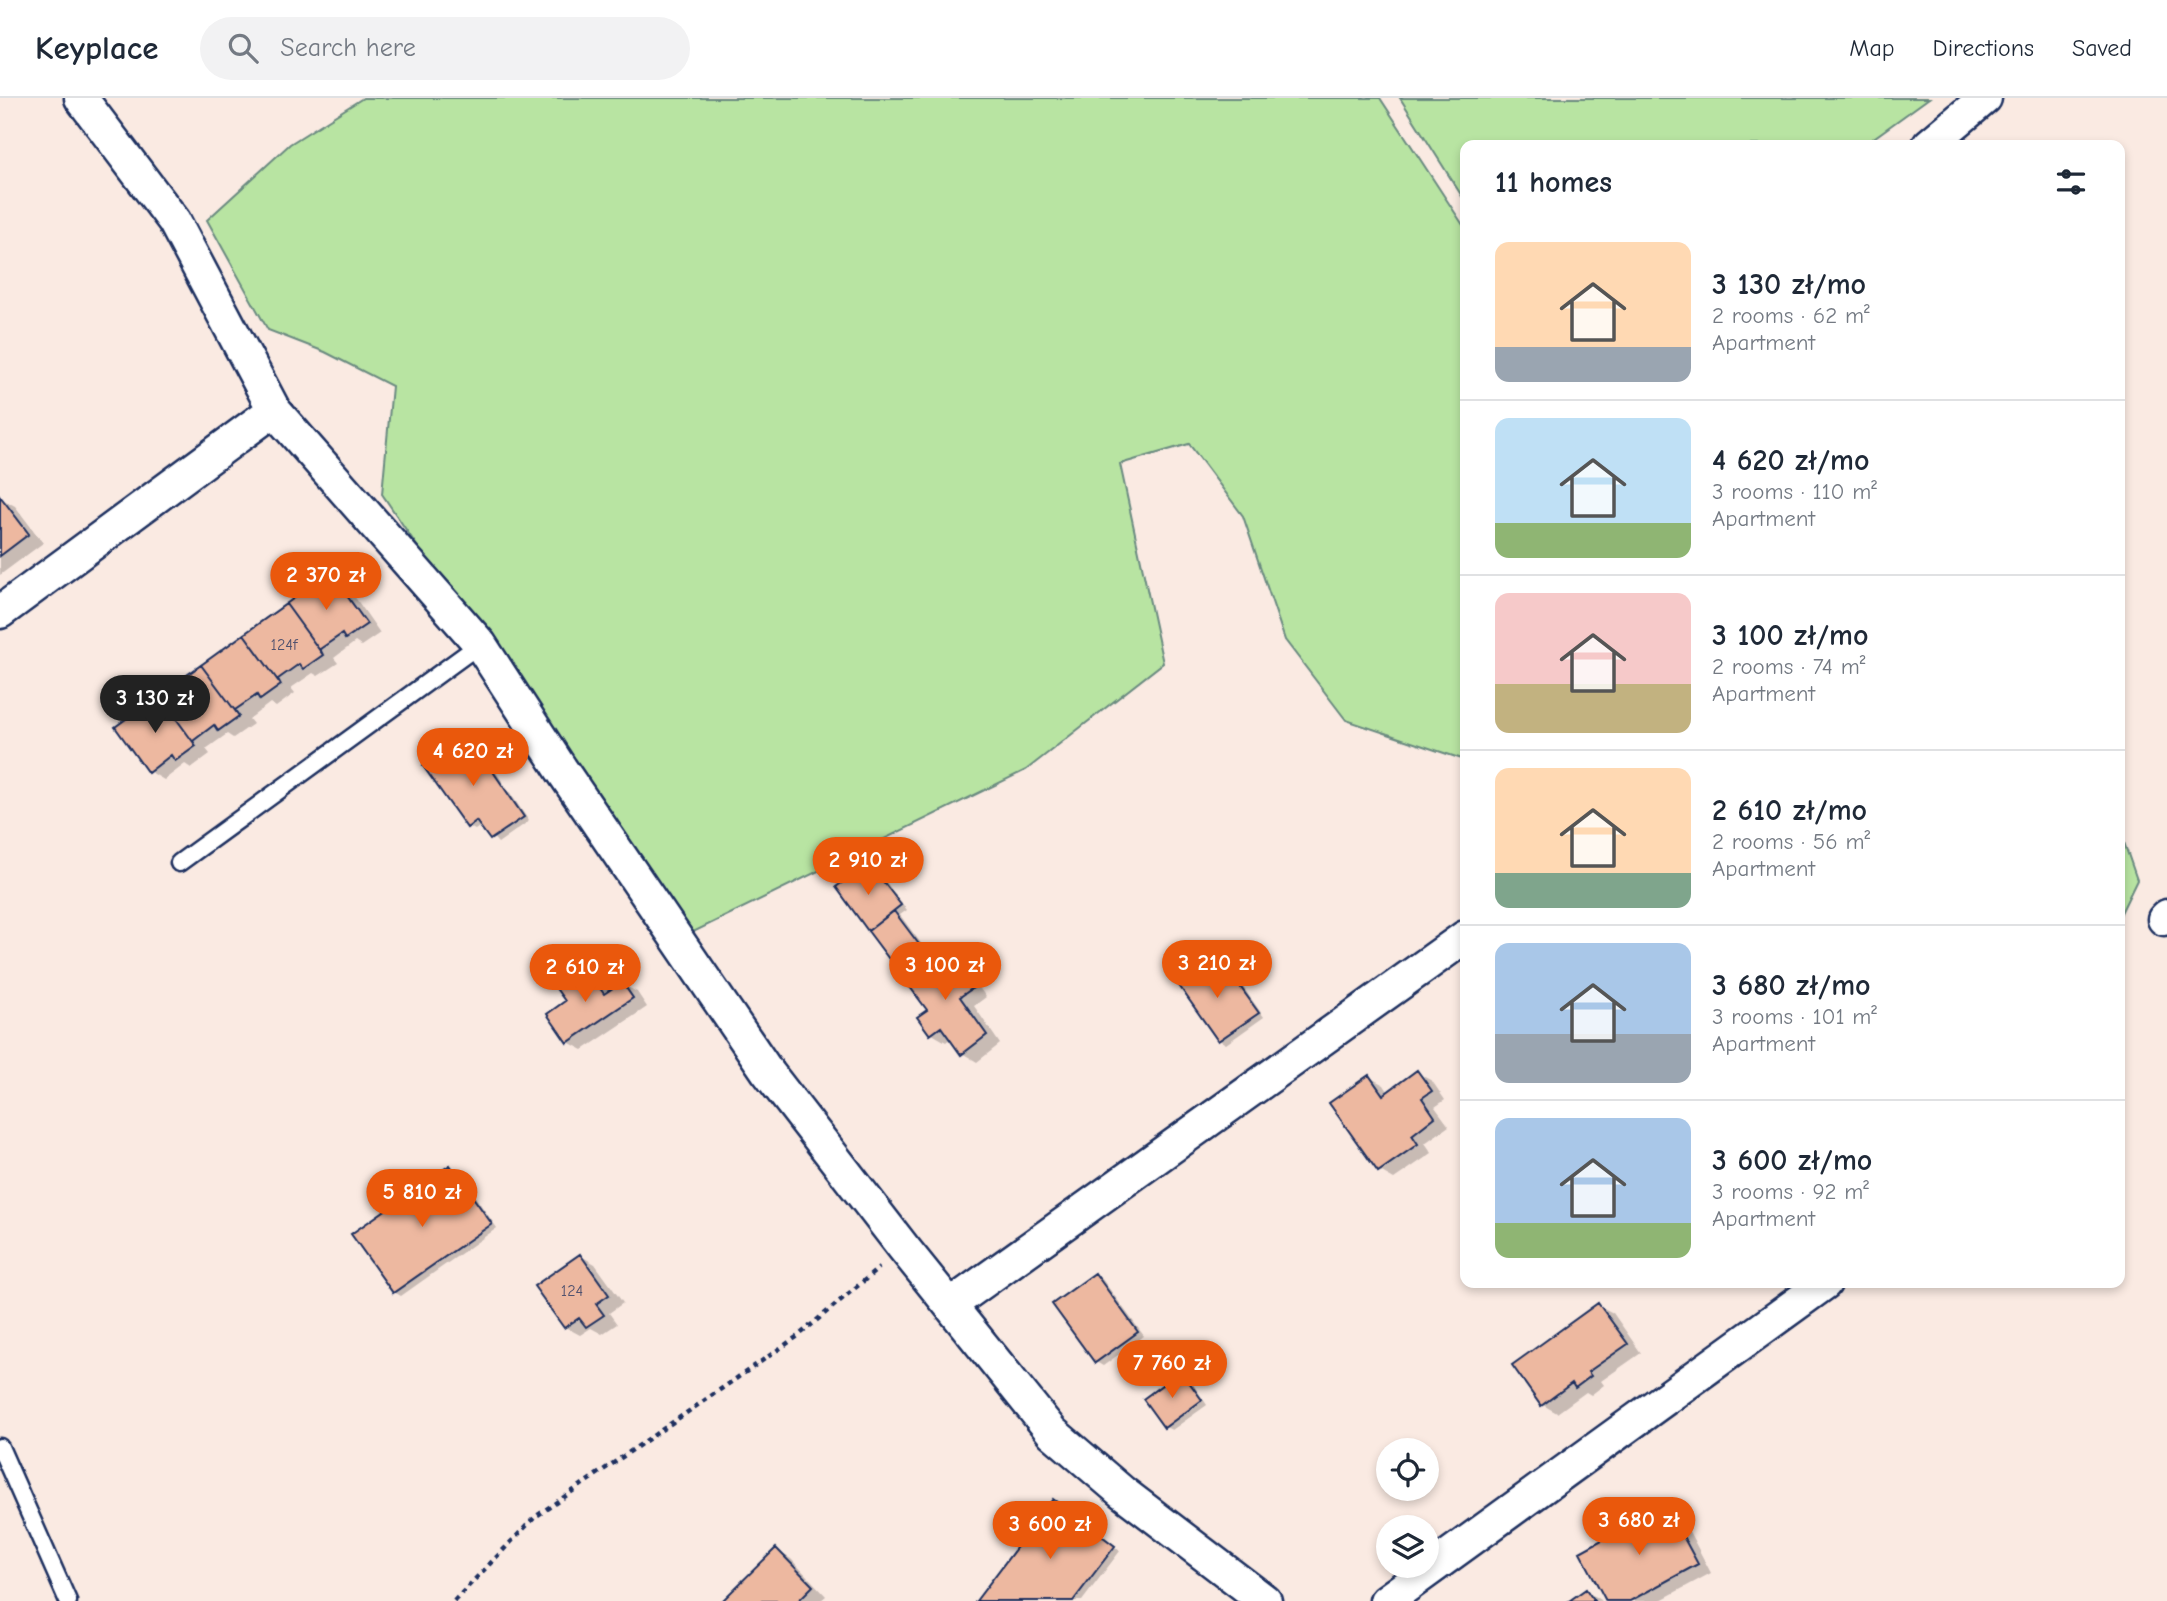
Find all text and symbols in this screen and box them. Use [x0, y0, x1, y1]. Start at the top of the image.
search box [200, 17, 690, 80]
text: Keyplace [35, 29, 158, 67]
icon: search [224, 29, 262, 67]
text: Search here [280, 33, 416, 63]
text: Map [1849, 34, 1895, 62]
text: Directions [1933, 34, 2034, 62]
text: Saved [2072, 34, 2132, 62]
icon: filters [2052, 163, 2090, 201]
text: 11 homes [1495, 165, 1612, 200]
text: 3 130 zł/mo [1712, 267, 1866, 302]
icon: home [1551, 270, 1635, 354]
text: 2 rooms · 62 m² [1712, 302, 1870, 329]
text: Apartment [1712, 329, 1815, 356]
text: 4 620 zł/mo [1712, 443, 1869, 478]
icon: home [1551, 446, 1635, 530]
text: 3 rooms · 110 m² [1712, 478, 1877, 505]
text: Apartment [1712, 505, 1815, 532]
pin: 2 370 zł [254, 552, 398, 612]
text: 2 370 zł [286, 561, 366, 588]
text: 3 100 zł/mo [1712, 618, 1868, 653]
icon: home [1551, 621, 1635, 705]
house number: 124f [271, 636, 299, 654]
text: 2 rooms · 74 m² [1712, 653, 1865, 680]
pin: 3 130 zł [83, 676, 227, 735]
text: Apartment [1712, 680, 1815, 707]
text: 3 130 zł [116, 684, 194, 711]
pin: 4 620 zł [401, 728, 545, 788]
text: 4 620 zł [433, 737, 513, 764]
text: 2 610 zł/mo [1712, 793, 1867, 828]
icon: home [1551, 796, 1635, 880]
text: 2 rooms · 56 m² [1712, 828, 1870, 855]
pin: 2 910 zł [796, 838, 940, 897]
text: 2 910 zł [829, 846, 907, 873]
text: Apartment [1712, 855, 1815, 882]
pin: 3 210 zł [1145, 940, 1289, 1000]
pin: 3 100 zł [873, 942, 1017, 1002]
pin: 2 610 zł [513, 944, 657, 1004]
text: 3 210 zł [1178, 949, 1256, 976]
text: 3 100 zł [905, 951, 985, 978]
text: 2 610 zł [546, 953, 624, 980]
text: 3 680 zł/mo [1712, 968, 1871, 1003]
icon: home [1551, 971, 1635, 1055]
text: 3 rooms · 101 m² [1712, 1003, 1877, 1030]
text: Apartment [1712, 1030, 1815, 1057]
text: 3 600 zł/mo [1712, 1143, 1872, 1178]
icon: home [1551, 1146, 1635, 1230]
pin: 5 810 zł [350, 1170, 494, 1229]
text: 5 810 zł [382, 1178, 462, 1205]
text: 3 rooms · 92 m² [1712, 1178, 1869, 1205]
text: Apartment [1712, 1205, 1815, 1232]
house number: 124 [561, 1282, 583, 1300]
pin: 7 760 zł [1100, 1340, 1244, 1400]
text: 7 760 zł [1133, 1349, 1211, 1376]
map controls [1376, 1438, 1439, 1578]
button: locate [1376, 1438, 1439, 1501]
pin: 3 680 zł [1567, 1498, 1711, 1557]
pin: 3 600 zł [978, 1502, 1122, 1561]
text: 3 680 zł [1598, 1506, 1680, 1533]
text: 3 600 zł [1009, 1510, 1091, 1537]
button: layers [1376, 1515, 1439, 1578]

